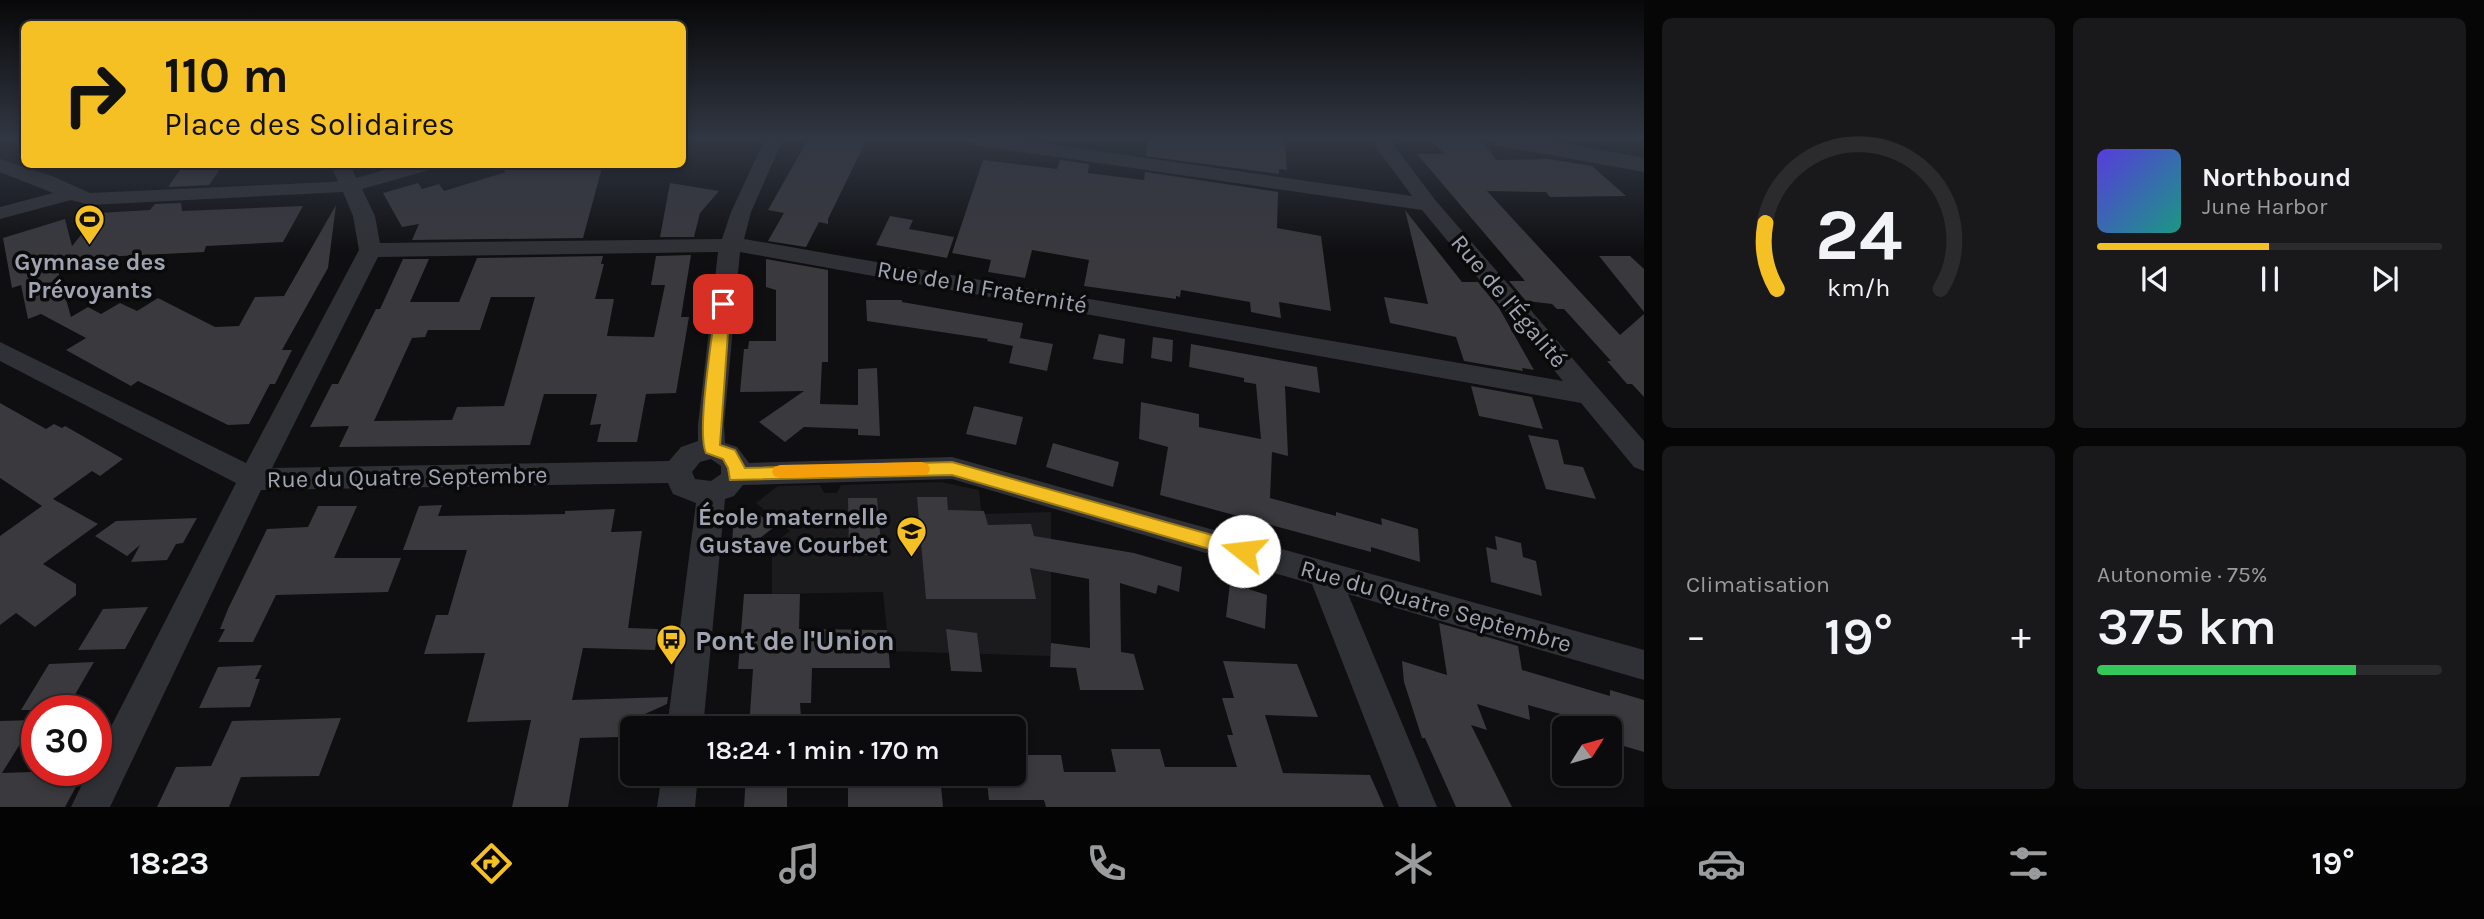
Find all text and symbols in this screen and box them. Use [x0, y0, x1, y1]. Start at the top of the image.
text: 110 m [164, 47, 289, 104]
icon: right [49, 49, 140, 140]
text: Place des Solidaires [164, 106, 455, 143]
text: Northbound [2202, 162, 2351, 193]
text: 24 [1815, 193, 1902, 278]
text: June Harbor [2202, 193, 2327, 220]
sports icon: Gymnase des Prévoyants [73, 203, 107, 247]
street label: Rue de l'Égalité [1445, 228, 1574, 373]
place label: Gymnase des Prévoyants [14, 248, 166, 304]
street label: Rue de la Fraternité [875, 255, 1089, 319]
icon: previous [2136, 260, 2174, 298]
icon: pause [2251, 260, 2289, 298]
icon: next [2366, 260, 2404, 298]
text: km/h [1827, 273, 1890, 302]
pin [693, 274, 753, 334]
icon: arrive [704, 285, 742, 323]
street label: Rue du Quatre Septembre [266, 461, 548, 493]
place label: École maternelle Gustave Courbet [698, 501, 888, 559]
school or university icon: École maternelle Gustave Courbet [894, 514, 928, 558]
position arrow [1207, 514, 1281, 588]
street label: Rue du Quatre Septembre [1297, 554, 1575, 658]
text: Autonomie · 75% [2097, 561, 2268, 588]
text: Climatisation [1686, 571, 1830, 598]
text: 375 km [2097, 596, 2277, 657]
text: 19° [1824, 606, 1893, 667]
text: − [1686, 614, 1706, 659]
text: + [2011, 614, 2031, 659]
bus stop icon: Pont de l'Union [655, 623, 689, 667]
place label: Pont de l'Union [695, 624, 895, 657]
speed limit sign: 30 [21, 695, 112, 786]
north arrow [1552, 716, 1622, 786]
map controls [1552, 716, 1622, 786]
text: 18:24 · 1 min · 170 m [706, 735, 940, 766]
icon: directions [467, 839, 516, 888]
icon: music [775, 839, 824, 888]
icon: phone [1082, 839, 1131, 888]
icon: climate [1389, 839, 1438, 888]
icon: car [1697, 839, 1746, 888]
icon: filters [2004, 839, 2053, 888]
text: 18:23 [129, 845, 209, 882]
text: 19° [2311, 845, 2355, 882]

